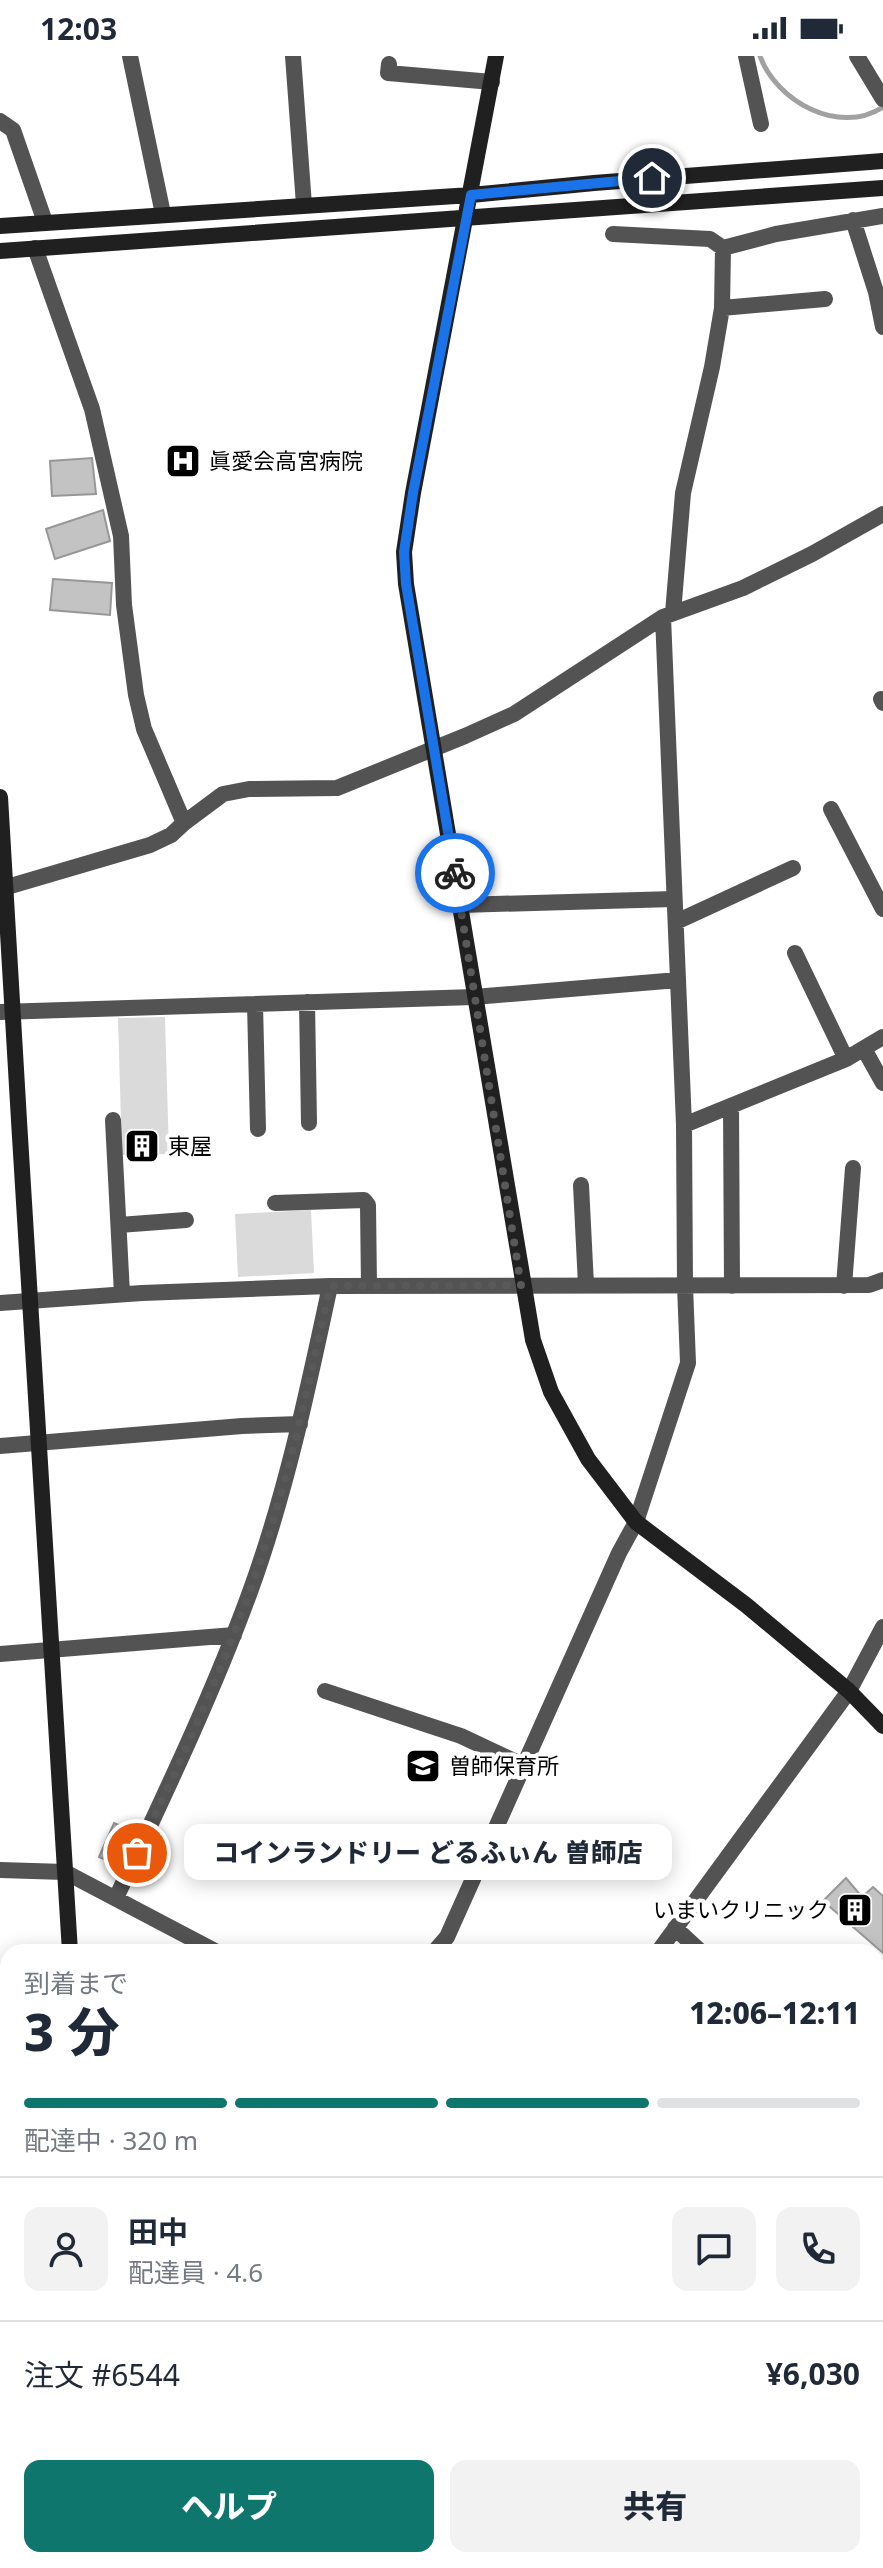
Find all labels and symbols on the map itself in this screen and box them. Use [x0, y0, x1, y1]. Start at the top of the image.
pin [618, 144, 686, 212]
hospital icon: 眞愛会高宮病院 [164, 442, 202, 480]
place label: 眞愛会高宮病院 [209, 445, 363, 475]
courier [415, 833, 495, 913]
building icon: 東屋 [123, 1127, 161, 1165]
place label: 東屋 [168, 1130, 212, 1160]
school or university icon: 曽師保育所 [404, 1747, 442, 1785]
place label: 曽師保育所 [449, 1750, 559, 1780]
pin [103, 1819, 171, 1887]
callout: コインランドリー どるふぃん 曽師店 [185, 1825, 673, 1881]
building icon: いまいクリニック [836, 1891, 874, 1929]
place label: いまいクリニック [653, 1894, 829, 1924]

